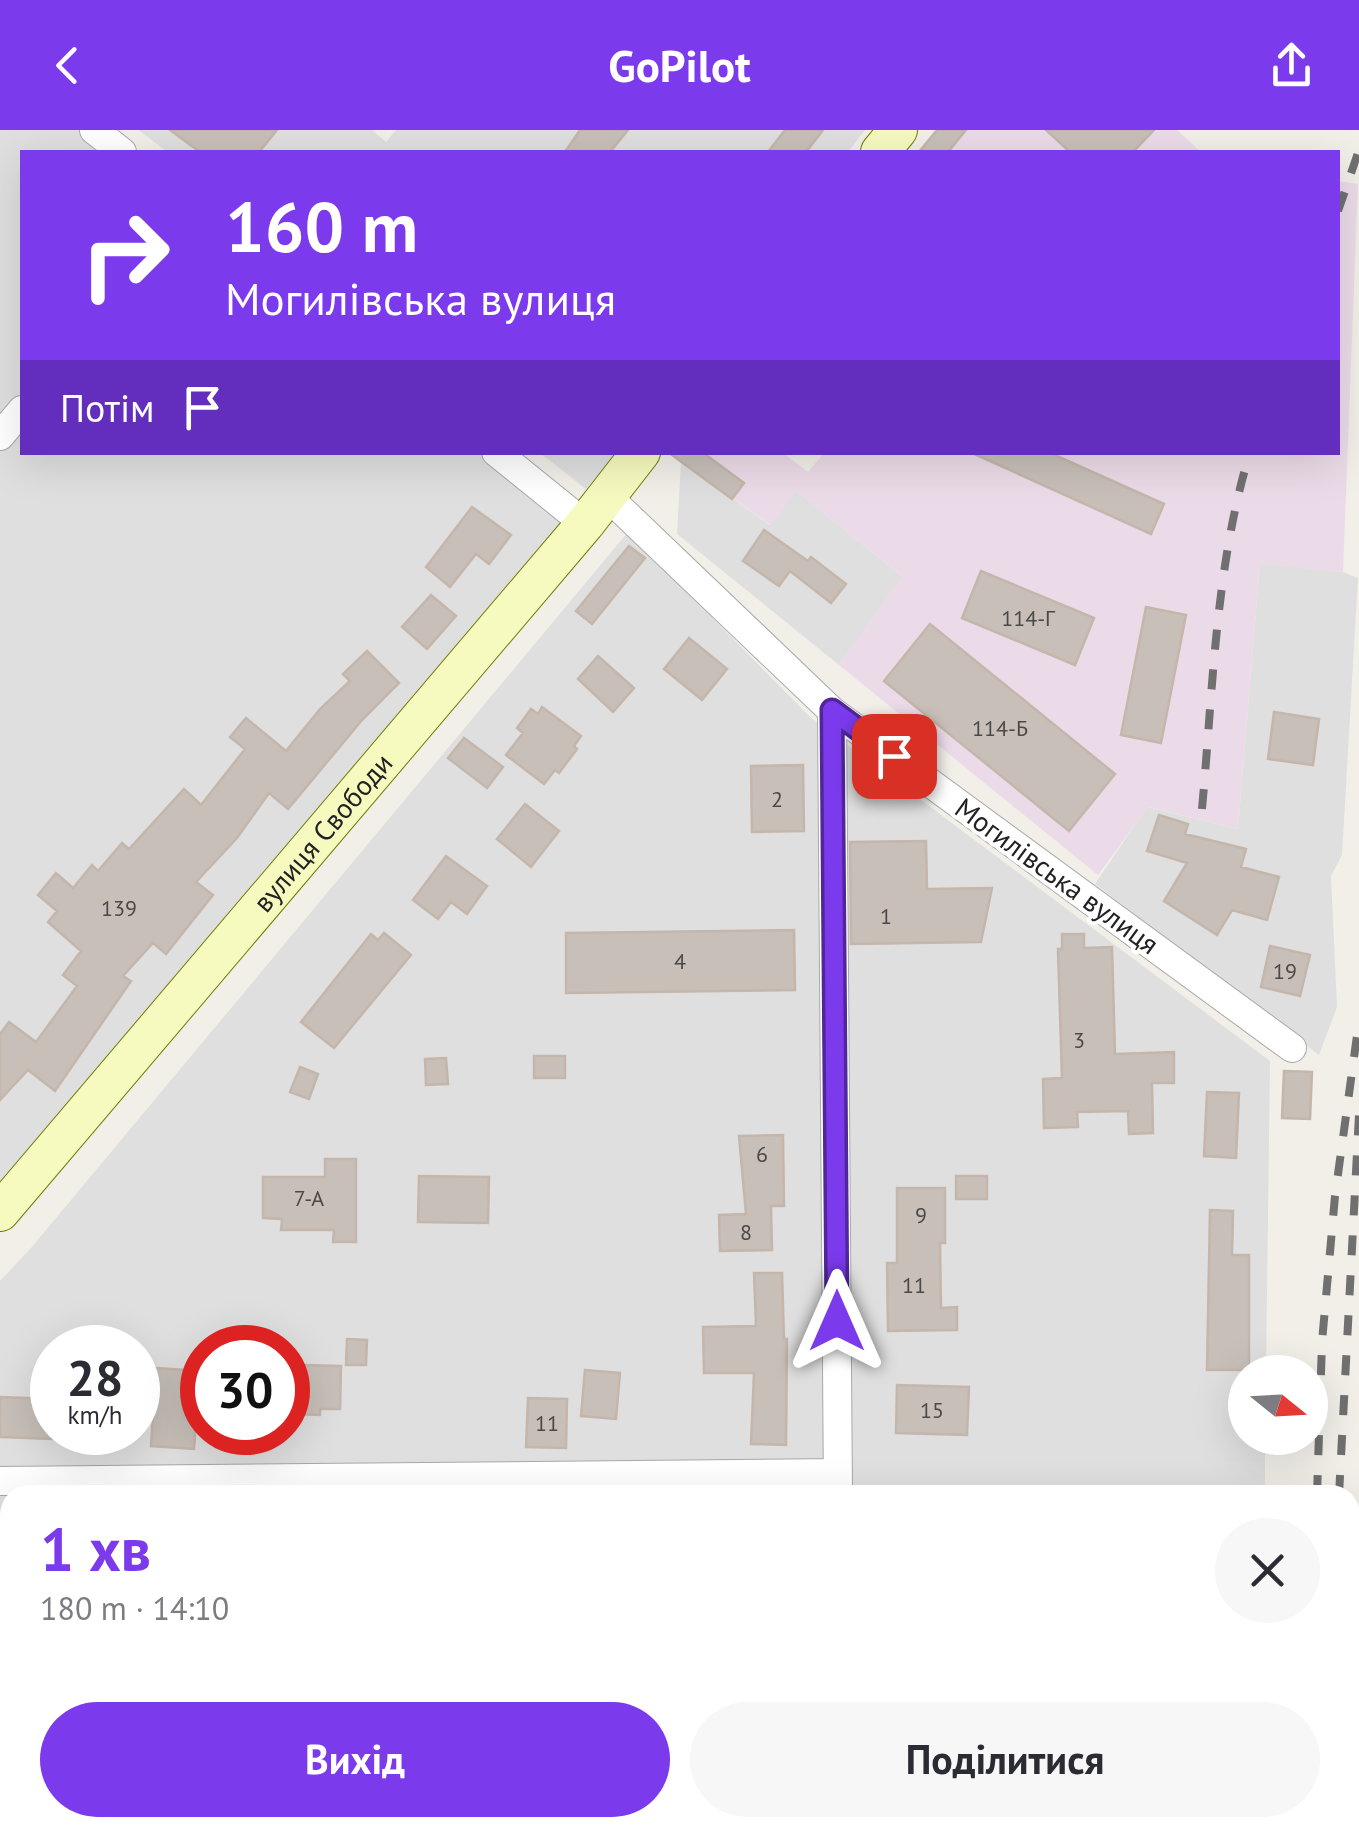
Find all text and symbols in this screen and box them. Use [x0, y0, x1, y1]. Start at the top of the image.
text: GoPilot [608, 36, 751, 94]
icon: back [40, 38, 95, 93]
icon: share [1264, 38, 1319, 93]
text: 160 m [225, 181, 418, 271]
icon: right [60, 190, 190, 320]
text: Могилівська вулиця [225, 269, 616, 327]
icon: arrive [175, 380, 230, 435]
text: Потім [60, 383, 155, 432]
house number: 114-Г [1001, 604, 1056, 632]
pin [852, 714, 937, 799]
house number: 114-Б [972, 714, 1028, 742]
icon: arrive [867, 729, 922, 784]
street label: вулиця Свободи [244, 745, 400, 919]
house number: 2 [771, 785, 783, 813]
street label: Могилівська вулиця [948, 789, 1167, 962]
house number: 139 [101, 894, 137, 922]
house number: 1 [880, 902, 892, 930]
house number: 4 [674, 947, 686, 975]
house number: 19 [1273, 957, 1297, 985]
house number: 3 [1073, 1026, 1085, 1054]
house number: 6 [756, 1140, 768, 1168]
house number: 7-А [294, 1184, 324, 1212]
house number: 9 [915, 1201, 927, 1229]
house number: 8 [740, 1218, 752, 1246]
position arrow [785, 1269, 889, 1373]
house number: 11 [902, 1271, 926, 1299]
speed limit sign: 30 [180, 1325, 310, 1455]
text: 28 [67, 1345, 123, 1410]
north arrow [1228, 1355, 1328, 1455]
map controls [1228, 1355, 1328, 1455]
house number: 15 [920, 1396, 944, 1424]
text: km/h [68, 1399, 122, 1431]
house number: 11 [535, 1409, 559, 1437]
text: 1 хв [40, 1510, 151, 1588]
button: close [1215, 1518, 1320, 1623]
text: 180 m · 14:10 [40, 1587, 229, 1629]
button: Вихід [40, 1702, 670, 1817]
button: Поділитися [690, 1702, 1320, 1817]

